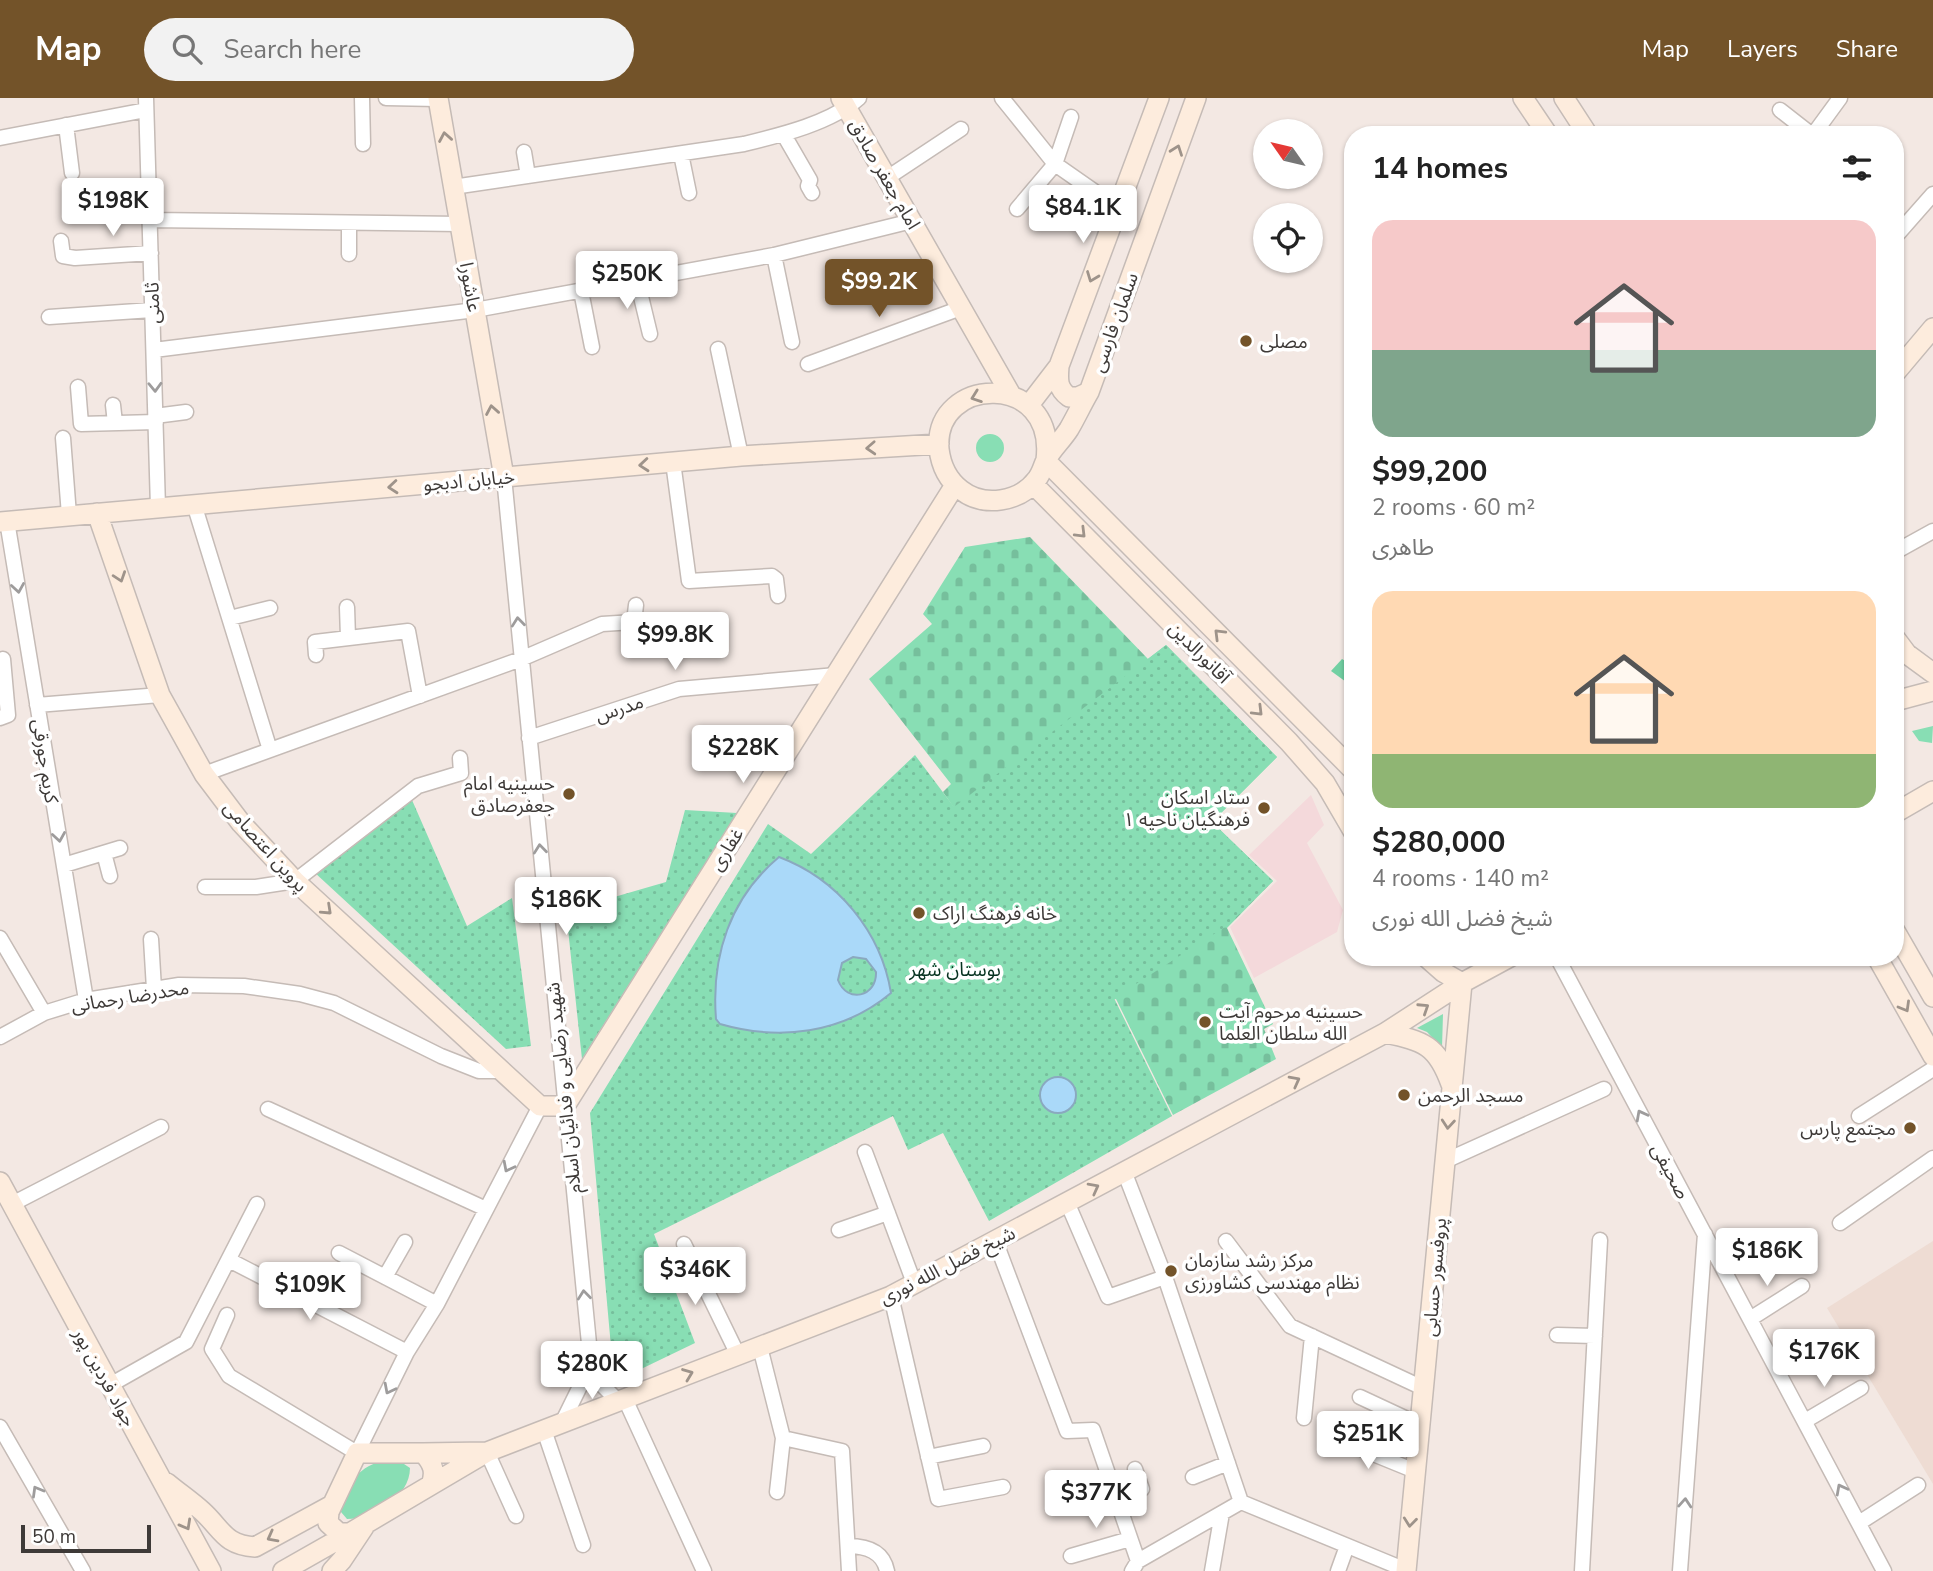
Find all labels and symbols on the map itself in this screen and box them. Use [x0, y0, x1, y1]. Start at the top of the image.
street label: امام جعفر صادق [841, 115, 926, 235]
north arrow [1253, 119, 1323, 189]
one-way arrow [438, 131, 453, 143]
one-way arrow [1168, 144, 1182, 156]
pin: $198K [64, 178, 162, 238]
pin: $84.1K [1026, 186, 1140, 245]
pin: $250K [578, 252, 676, 311]
street label: عاشورا [453, 260, 487, 314]
pin: $99.2K [822, 260, 936, 319]
street label: سلمان فارسی [1085, 269, 1145, 376]
one-way arrow [1087, 270, 1101, 282]
street label: ثامنی [139, 282, 167, 324]
place label: مصلی [1260, 329, 1308, 355]
marker: مصلی [1238, 333, 1254, 349]
one-way arrow [147, 381, 162, 392]
one-way arrow [970, 389, 983, 403]
one-way arrow [485, 404, 500, 416]
one-way arrow [865, 440, 876, 455]
one-way arrow [638, 457, 649, 472]
street label: خیابان ادبجو [422, 464, 516, 498]
one-way arrow [387, 479, 398, 494]
one-way arrow [1072, 524, 1085, 537]
one-way arrow [112, 571, 126, 583]
one-way arrow [10, 582, 25, 594]
pin: $99.8K [618, 612, 732, 672]
one-way arrow [511, 616, 526, 627]
street label: آقانورالدین [1162, 616, 1237, 691]
one-way arrow [1214, 630, 1227, 643]
street label: مدرس [592, 689, 647, 729]
one-way arrow [1250, 703, 1263, 716]
street label: کریم جورقی [25, 717, 65, 807]
pin: $228K [694, 726, 792, 785]
place label: حسینیه امام جعفرصادق [464, 771, 555, 819]
place label: ستاد اسکان فرهنگیان ناحیه ۱ [1123, 785, 1250, 833]
marker: حسینیه امام جعفرصادق [561, 786, 577, 802]
street label: پروین اعتصامی [217, 795, 313, 898]
marker: ستاد اسکان فرهنگیان ناحیه ۱ [1256, 800, 1272, 816]
street label: غفاری [704, 823, 750, 876]
one-way arrow [51, 831, 66, 843]
one-way arrow [532, 843, 547, 855]
pin: $186K [517, 878, 615, 937]
place label: خانه فرهنگ اراک [933, 901, 1057, 927]
one-way arrow [319, 902, 332, 915]
marker: خانه فرهنگ اراک [911, 905, 927, 921]
park label: بوستان شهر [908, 957, 1001, 983]
street label: محدرضا رحمانی [69, 975, 191, 1019]
street label: شهید رضایی و فدائیان اسلام [540, 981, 589, 1195]
place label: حسینیه مرحوم آیت الله سلطان العلما [1219, 999, 1363, 1047]
one-way arrow [1897, 999, 1910, 1012]
one-way arrow [1416, 1003, 1429, 1016]
marker: حسینیه مرحوم آیت الله سلطان العلما [1197, 1014, 1213, 1030]
one-way arrow [1288, 1075, 1300, 1089]
place label: مسجد الرحمن [1418, 1083, 1524, 1109]
marker: مسجد الرحمن [1396, 1087, 1412, 1103]
one-way arrow [1636, 1110, 1650, 1123]
place label: مجتمع پارس [1800, 1116, 1896, 1143]
one-way arrow [1441, 1119, 1456, 1130]
marker: مجتمع پارس [1902, 1120, 1918, 1136]
street label: صحیفی [1645, 1139, 1696, 1204]
one-way arrow [503, 1159, 517, 1172]
one-way arrow [1087, 1182, 1099, 1196]
street label: پروفسور حسابی [1417, 1217, 1453, 1338]
street label: شیخ فضل الله نوری [875, 1220, 1020, 1312]
pin: $186K [1718, 1228, 1816, 1288]
pin: $346K [646, 1248, 744, 1307]
place label: مرکز رشد سازمان نظام مهندسی کشاورزی [1185, 1248, 1360, 1297]
pin: $109K [261, 1262, 359, 1322]
marker: مرکز رشد سازمان نظام مهندسی کشاورزی [1163, 1263, 1179, 1279]
one-way arrow [576, 1289, 591, 1300]
street label: جواد فردین پور [66, 1323, 142, 1432]
pin: $176K [1775, 1330, 1873, 1389]
pin: $280K [543, 1342, 641, 1401]
one-way arrow [681, 1369, 693, 1383]
one-way arrow [384, 1382, 398, 1394]
pin: $251K [1319, 1412, 1417, 1471]
pin: $377K [1047, 1470, 1145, 1530]
one-way arrow [1835, 1484, 1849, 1496]
one-way arrow [32, 1485, 45, 1498]
one-way arrow [1677, 1497, 1692, 1508]
one-way arrow [1403, 1516, 1418, 1527]
one-way arrow [178, 1517, 191, 1530]
scale bar [21, 1522, 150, 1554]
one-way arrow [267, 1529, 279, 1543]

